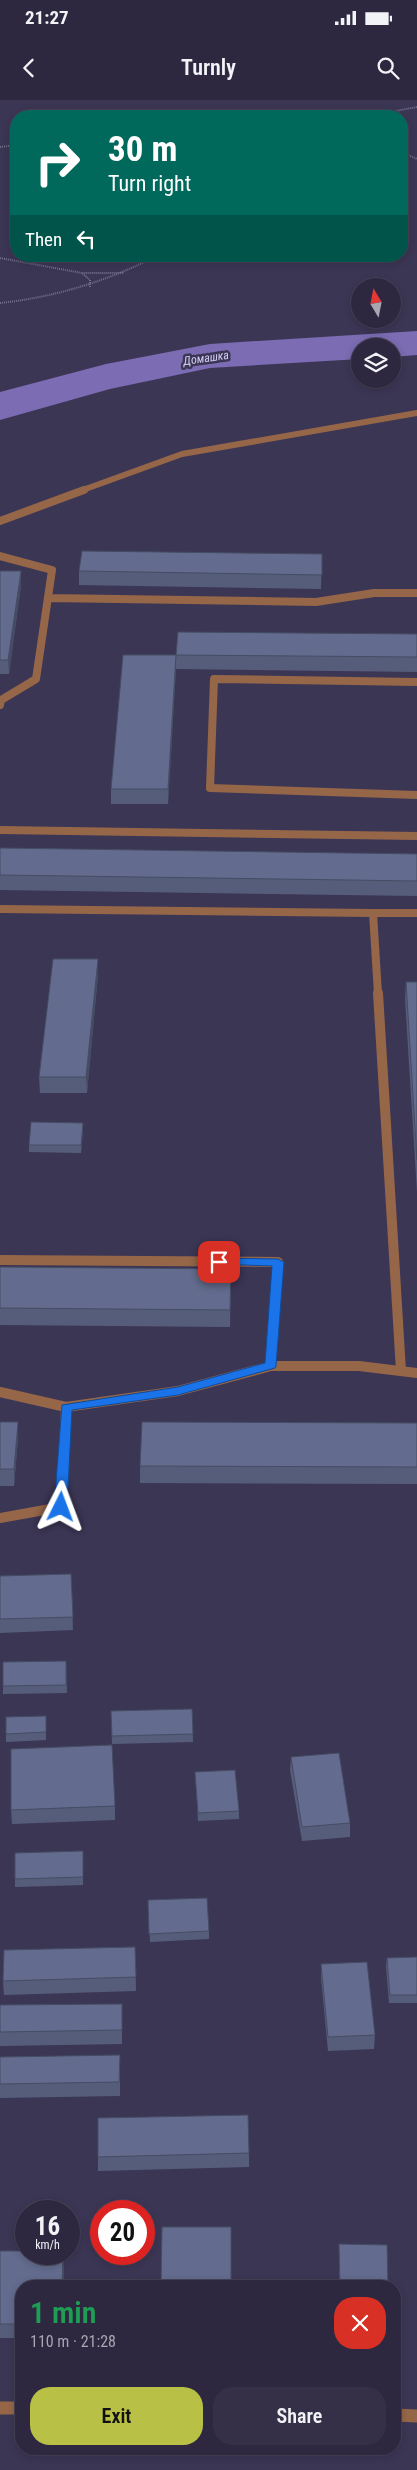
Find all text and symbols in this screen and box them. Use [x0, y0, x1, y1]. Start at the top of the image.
text: 21:27 [25, 6, 69, 29]
icon: back [15, 54, 43, 82]
icon: search [374, 54, 402, 82]
text: Turnly [181, 55, 236, 80]
text: 30 m [108, 129, 177, 170]
icon: right [25, 130, 90, 195]
text: Turn right [108, 171, 191, 196]
icon: left [72, 225, 100, 253]
text: Then [25, 228, 62, 251]
north arrow [351, 278, 401, 328]
map controls [351, 278, 401, 388]
button: layers [351, 338, 401, 388]
water label: Домашка [181, 348, 230, 368]
pin [198, 1241, 240, 1283]
icon: arrive [205, 1248, 233, 1276]
position arrow [34, 1480, 86, 1532]
speed limit sign: 20 [90, 2200, 155, 2265]
text: 16 [35, 2212, 60, 2241]
text: km/h [35, 2238, 60, 2252]
text: 1 min [30, 2295, 96, 2330]
button: close [334, 2297, 386, 2349]
text: 110 m · 21:28 [30, 2332, 116, 2351]
button: Exit [30, 2387, 203, 2445]
button: Share [213, 2387, 386, 2445]

